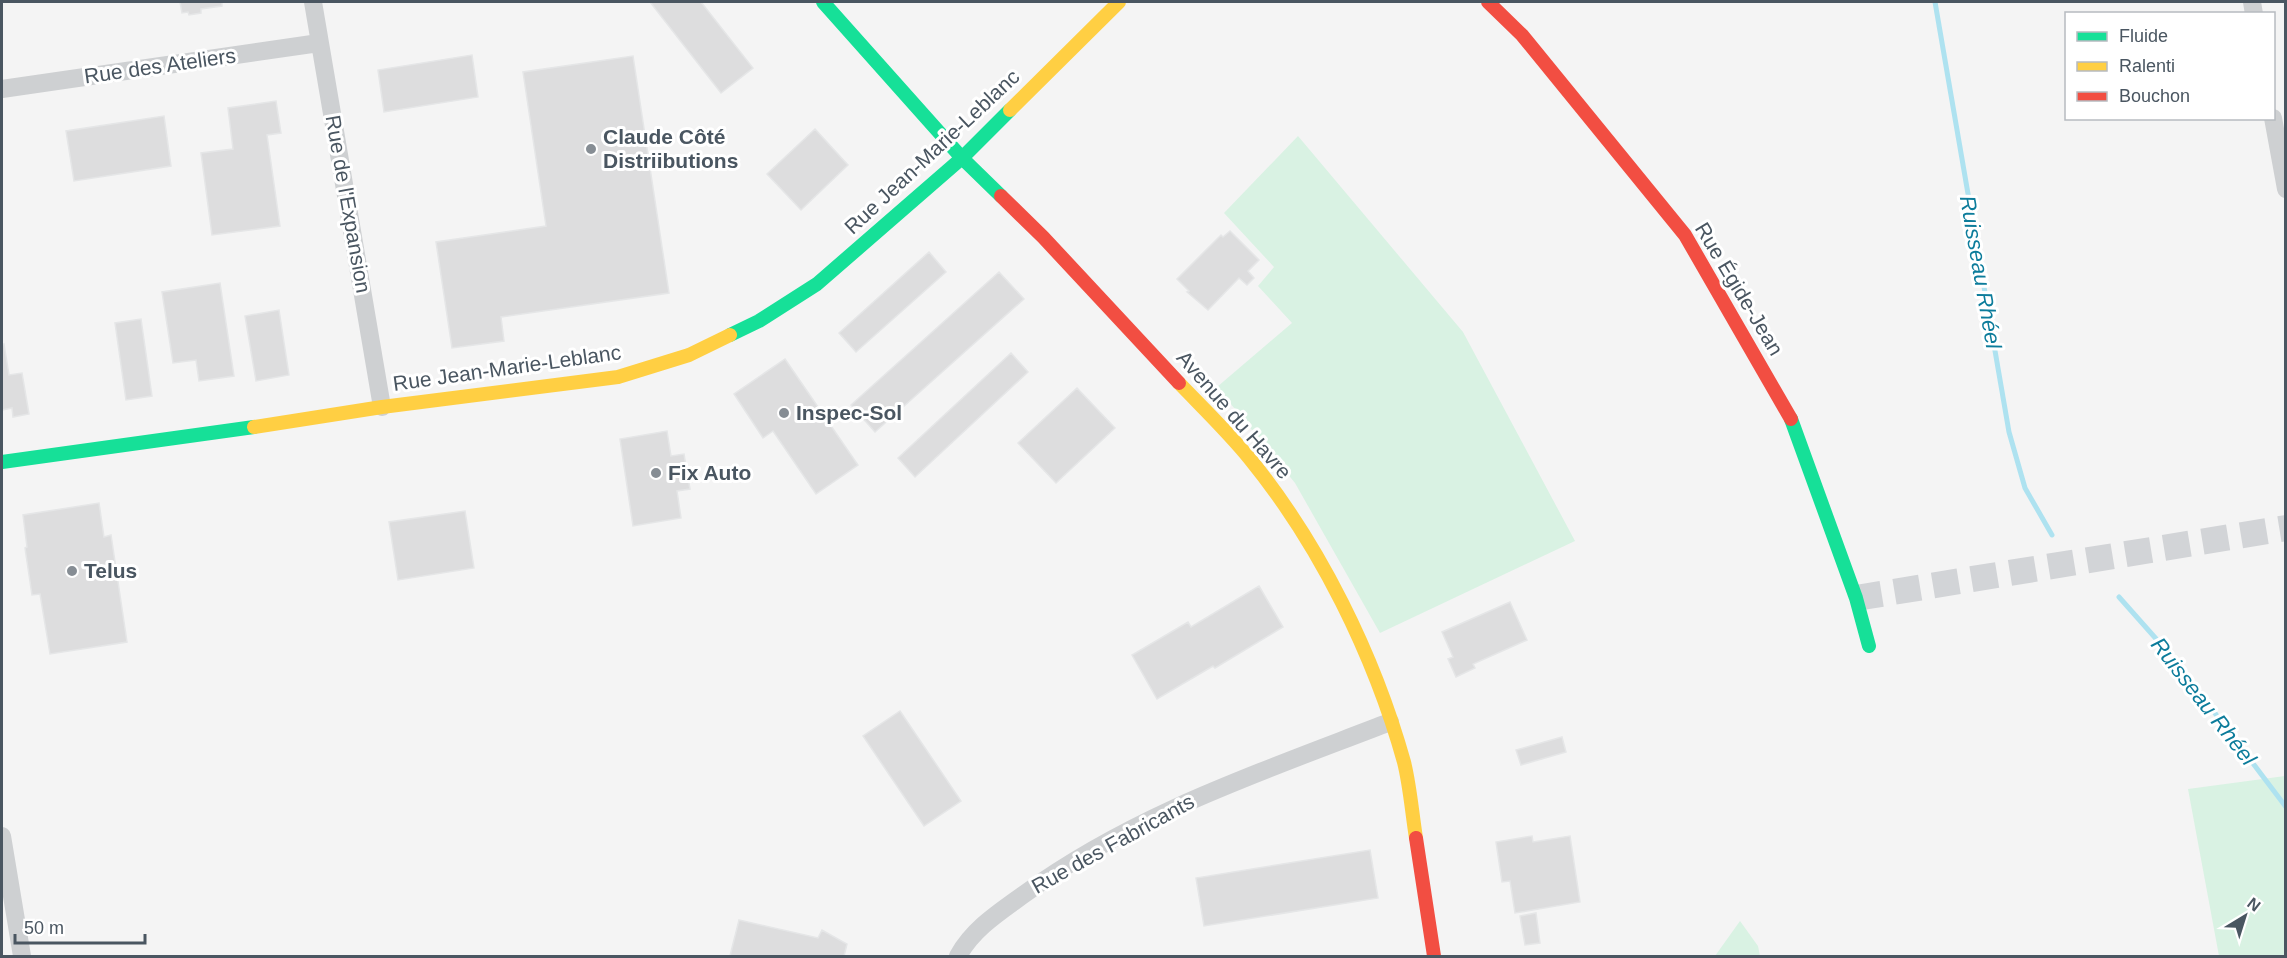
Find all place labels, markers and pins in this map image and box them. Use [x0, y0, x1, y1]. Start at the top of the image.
place label: Claude Côté Distriibutions [603, 125, 738, 172]
marker: Claude Côté Distriibutions [584, 142, 598, 156]
place label: Inspec-Sol [796, 401, 902, 424]
marker: Inspec-Sol [777, 406, 791, 420]
place label: Fix Auto [668, 461, 751, 484]
marker: Fix Auto [649, 466, 663, 480]
place label: Telus [84, 559, 137, 582]
marker: Telus [65, 564, 79, 578]

